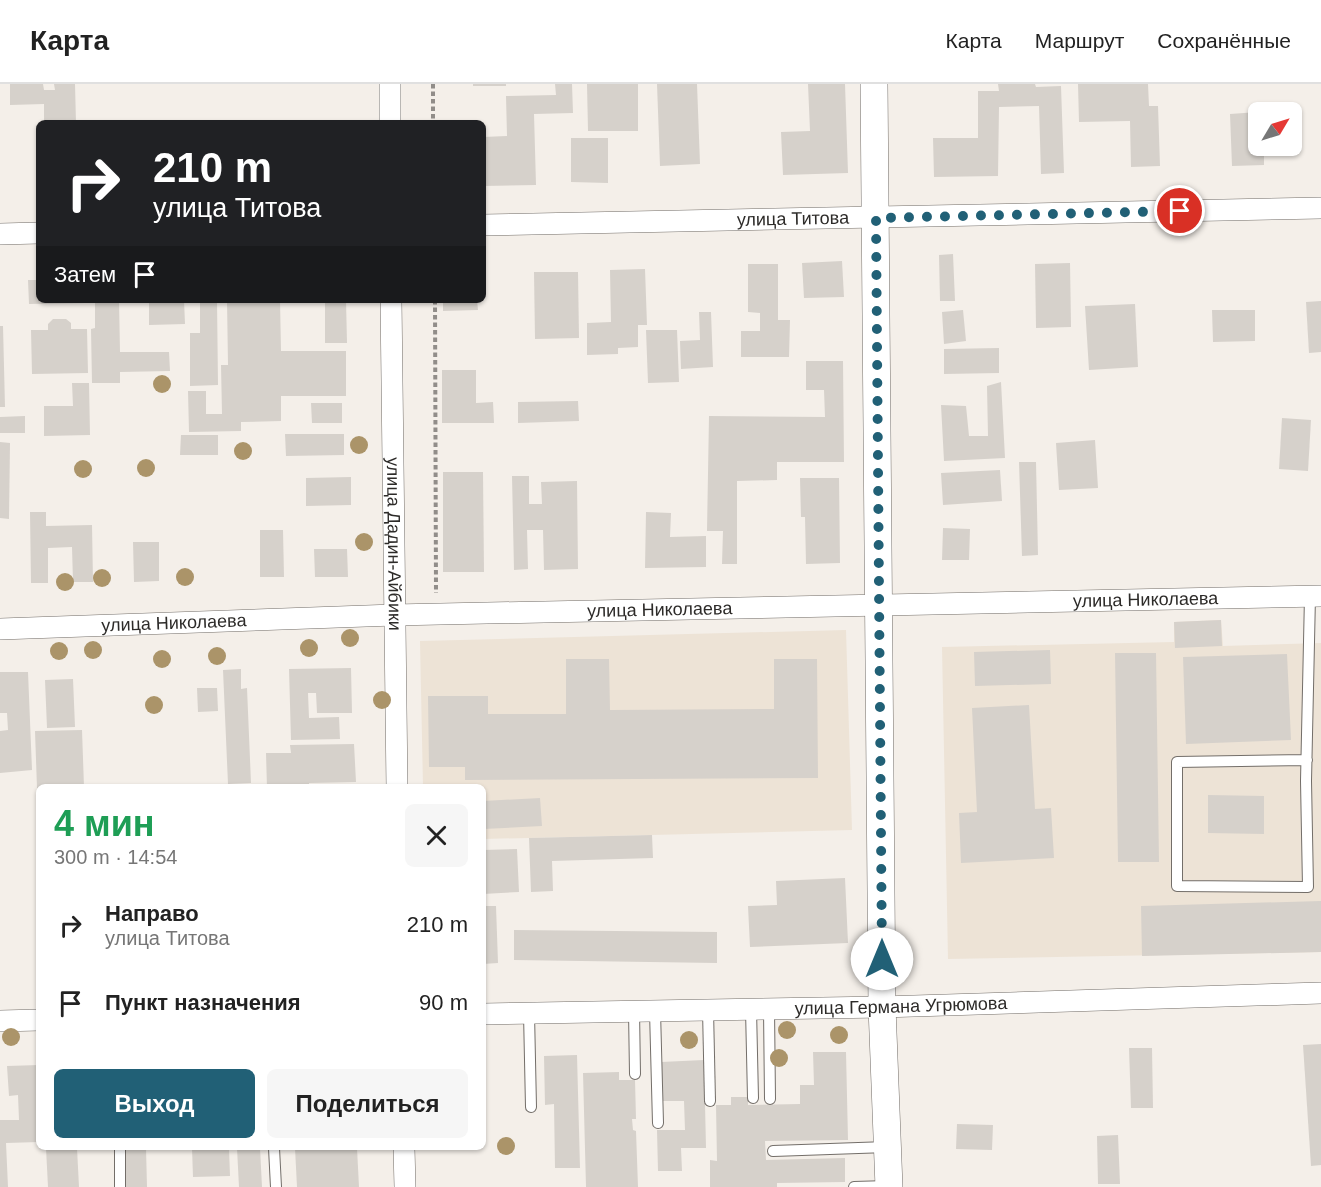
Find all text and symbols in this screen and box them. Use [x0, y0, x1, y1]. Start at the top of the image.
text: Карта [30, 25, 109, 56]
text: Карта [946, 29, 1002, 52]
text: Маршрут [1035, 29, 1124, 52]
text: Сохранённые [1157, 29, 1291, 52]
north arrow [1248, 102, 1302, 156]
map controls [1248, 102, 1302, 156]
icon: right [54, 144, 132, 222]
text: 210 m [153, 144, 272, 191]
pin [1154, 185, 1205, 236]
text: улица Титова [153, 193, 321, 223]
icon: arrive [1163, 194, 1196, 227]
street label: улица Титова [737, 208, 850, 230]
icon: arrive [128, 258, 161, 291]
text: Затем [54, 262, 116, 287]
street label: улица Дадин-Айбики [383, 457, 405, 631]
street label: улица Николаева [1073, 588, 1219, 611]
street label: улица Николаева [587, 598, 733, 621]
street label: улица Николаева [101, 610, 248, 635]
text: 4 мин [54, 803, 155, 844]
button: close [405, 804, 468, 867]
text: 300 m · 14:54 [54, 846, 177, 868]
text: Направо [105, 901, 199, 926]
icon: right [54, 909, 87, 942]
text: 210 m [407, 912, 468, 937]
text: улица Титова [105, 927, 230, 949]
position arrow [850, 927, 914, 991]
icon: arrive [54, 987, 87, 1020]
text: Пункт назначения [105, 990, 301, 1015]
text: 90 m [419, 990, 468, 1015]
street label: улица Германа Угрюмова [794, 993, 1009, 1019]
button: Выход [54, 1069, 255, 1138]
button: Поделиться [267, 1069, 468, 1138]

